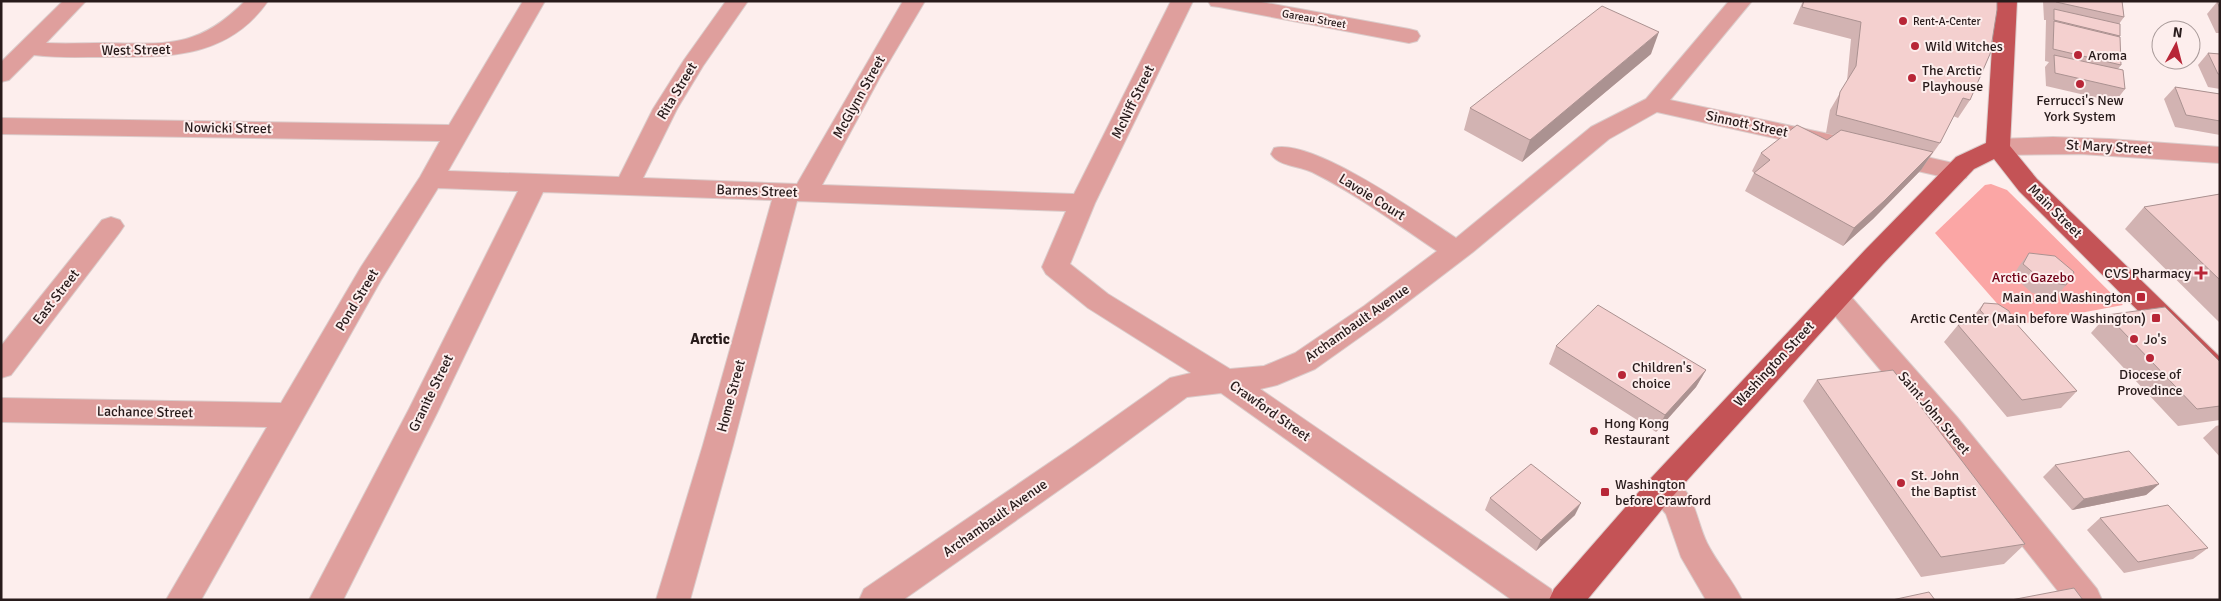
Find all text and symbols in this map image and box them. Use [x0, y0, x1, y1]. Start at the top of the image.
street label: Gareau Street [1281, 7, 1347, 31]
marker: Rent-A-Center [1897, 15, 1909, 27]
place label: Rent-A-Center [1913, 15, 1981, 28]
north arrow [2151, 20, 2201, 70]
text: N [2172, 24, 2183, 42]
place label: Wild Witches [1925, 38, 2003, 55]
marker: Wild Witches [1909, 40, 1921, 52]
street label: West Street [101, 41, 171, 59]
place label: Aroma [2088, 47, 2127, 64]
marker: Aroma [2072, 49, 2084, 61]
street label: McGlynn Street [829, 52, 889, 141]
street label: Rita Street [653, 59, 701, 123]
street label: McNiff Street [1108, 62, 1158, 142]
place label: The Arctic Playhouse [1922, 62, 1983, 95]
marker: The Arctic Playhouse [1906, 72, 1918, 84]
marker: Ferrucci's New York System [2074, 78, 2086, 90]
place label: Ferrucci's New York System [2036, 92, 2124, 125]
street label: Sinnott Street [1704, 107, 1790, 141]
street label: Nowicki Street [184, 119, 272, 137]
street label: St Mary Street [2066, 136, 2152, 158]
street label: Lavoie Court [1336, 170, 1408, 224]
street label: Main Street [2024, 180, 2086, 242]
street label: Barnes Street [716, 181, 798, 201]
place label: CVS Pharmacy [2104, 265, 2191, 282]
street label: East Street [29, 266, 83, 328]
street label: Pond Street [332, 266, 382, 334]
marker: CVS Pharmacy [2195, 267, 2207, 279]
park label: Arctic Gazebo [1992, 269, 2074, 286]
street label: Archambault Avenue [1301, 281, 1413, 365]
place label: Main and Washington [2002, 289, 2131, 306]
marker: Main and Washington [2135, 291, 2147, 303]
place label: Arctic Center (Main before Washington) [1910, 310, 2146, 327]
marker: Arctic Center (Main before Washington) [2150, 312, 2162, 324]
street label: Washington Street [1730, 318, 1818, 410]
district label: Arctic [690, 330, 730, 348]
place label: Jo's [2144, 331, 2167, 348]
marker: Jo's [2128, 333, 2140, 345]
street label: Granite Street [405, 352, 457, 434]
marker: Diocese of Provedince [2144, 352, 2156, 364]
street label: Home Street [713, 358, 749, 434]
place label: Children's choice [1632, 359, 1692, 392]
place label: Diocese of Provedince [2117, 366, 2183, 399]
street label: Saint John Street [1894, 368, 1974, 458]
marker: Children's choice [1616, 369, 1628, 381]
street label: Crawford Street [1226, 377, 1314, 445]
street label: Lachance Street [97, 403, 193, 421]
place label: Hong Kong Restaurant [1604, 415, 1670, 448]
marker: Hong Kong Restaurant [1588, 425, 1600, 437]
place label: St. John the Baptist [1911, 467, 1977, 500]
street label: Archambault Avenue [939, 476, 1051, 560]
place label: Washington before Crawford [1615, 476, 1711, 509]
marker: St. John the Baptist [1895, 477, 1907, 489]
marker: Washington before Crawford [1599, 486, 1611, 498]

